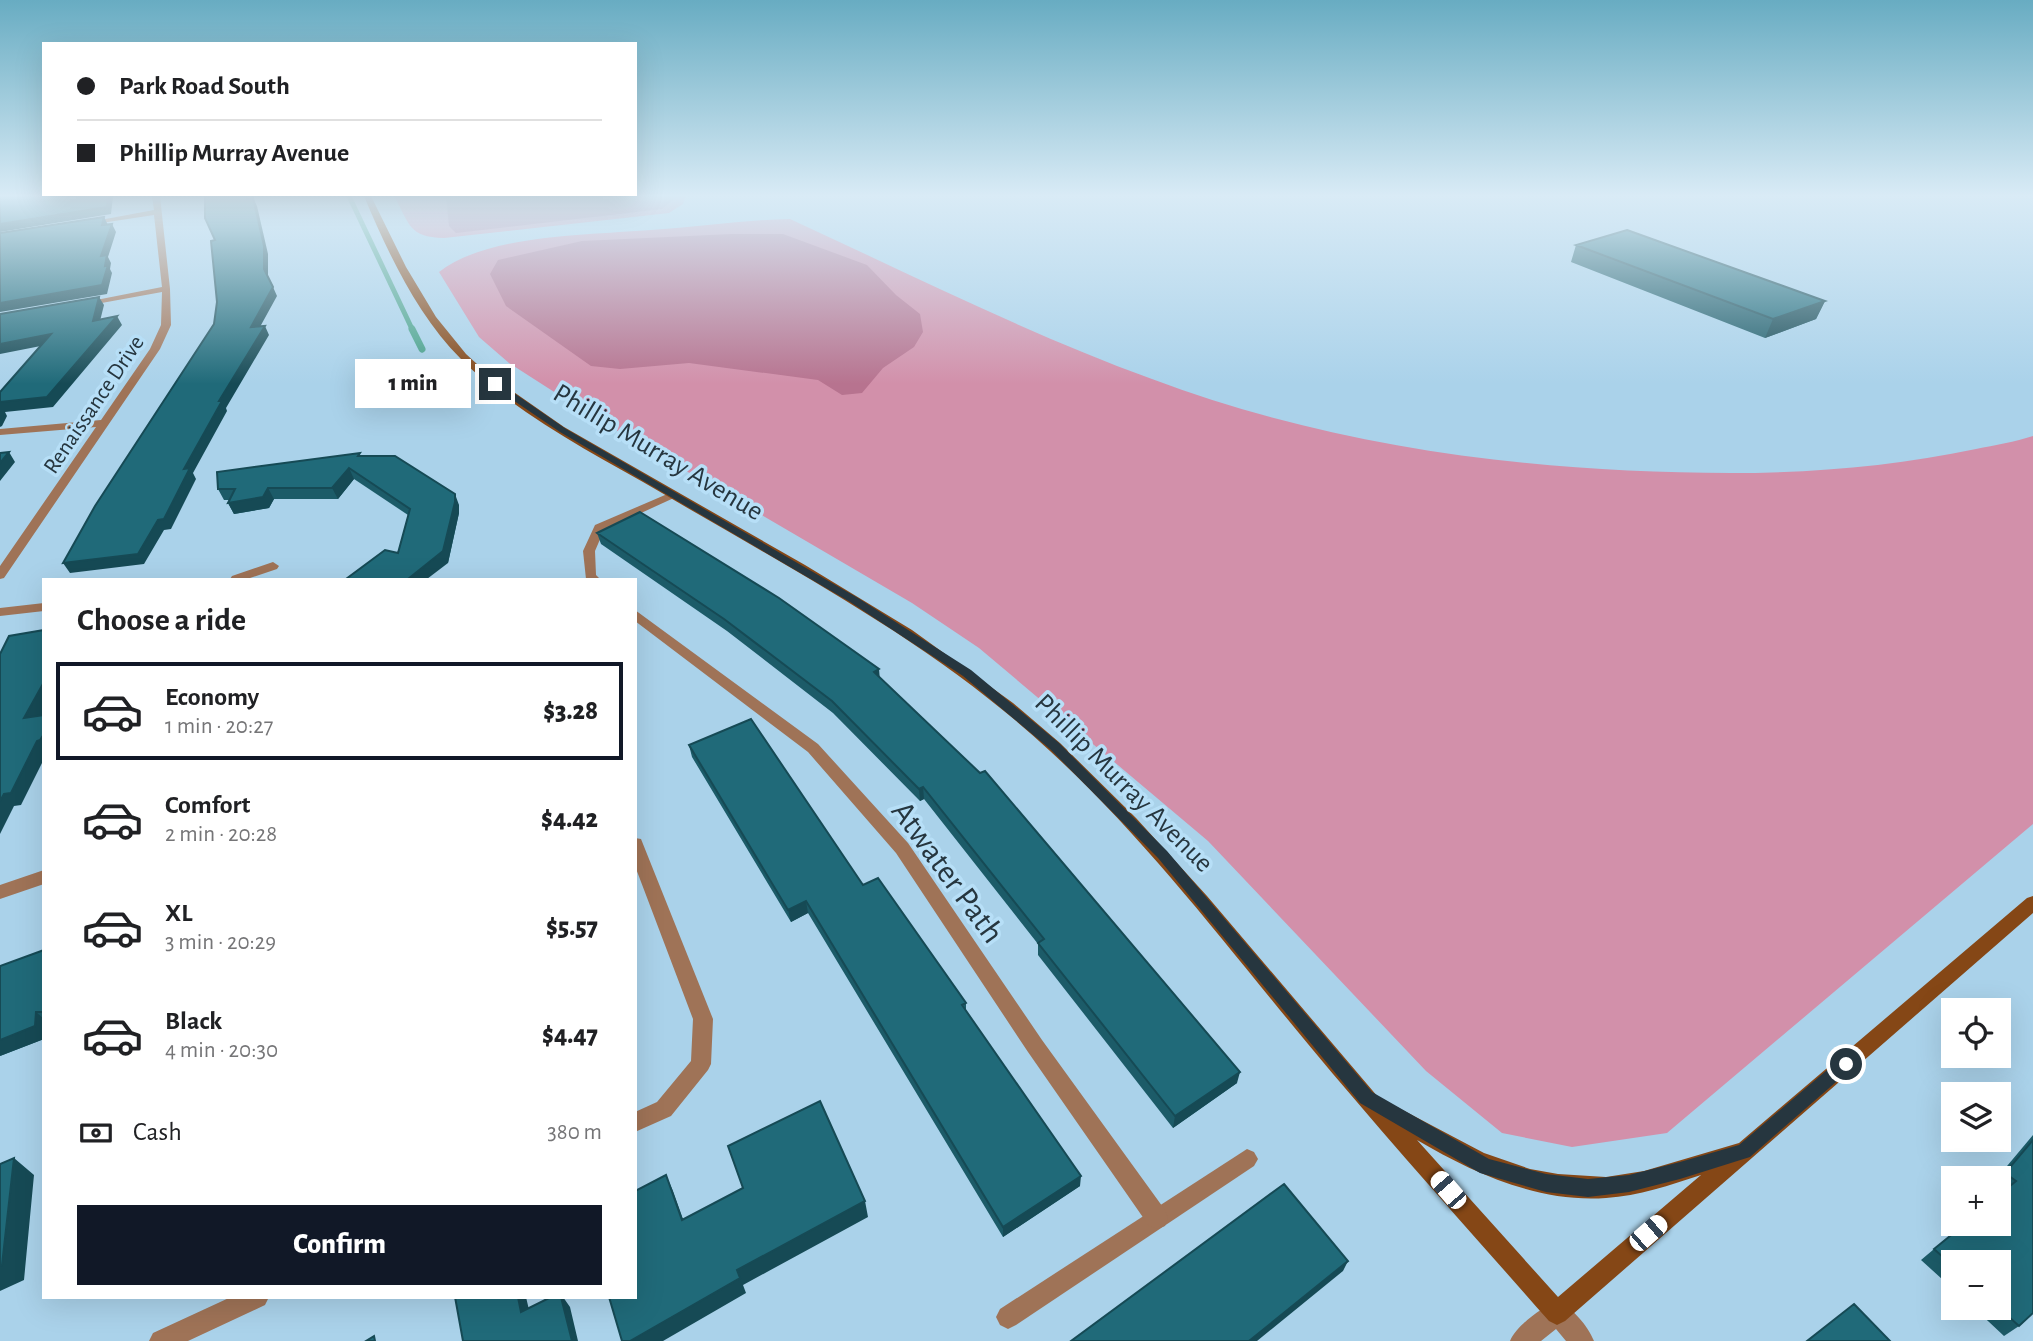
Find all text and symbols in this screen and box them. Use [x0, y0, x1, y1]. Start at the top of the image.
text: Park Road South [119, 73, 290, 99]
text: Phillip Murray Avenue [119, 140, 349, 166]
street label: Renaissance Drive [40, 332, 149, 478]
callout: 1 min [355, 360, 470, 408]
route end [479, 368, 511, 400]
text: 1 min [389, 372, 437, 395]
street label: Phillip Murray Avenue [548, 379, 768, 526]
text: Choose a ride [77, 604, 246, 636]
icon: car [81, 680, 144, 743]
text: Economy [165, 684, 259, 710]
street label: Phillip Murray Avenue [1029, 689, 1218, 878]
text: $3.28 [543, 698, 598, 724]
text: 1 min · 20:27 [165, 715, 273, 738]
icon: car [81, 788, 144, 851]
text: Comfort [165, 792, 250, 818]
street label: Atwater Path [885, 795, 1009, 950]
text: $4.42 [541, 806, 598, 832]
text: 2 min · 20:28 [165, 823, 277, 846]
icon: car [81, 896, 144, 959]
text: XL [165, 900, 192, 926]
text: $5.57 [546, 914, 598, 940]
text: 3 min · 20:29 [165, 931, 276, 954]
map controls [1941, 998, 2011, 1320]
button: locate [1941, 998, 2011, 1068]
icon: car [81, 1004, 144, 1067]
text: Black [165, 1008, 222, 1034]
text: $4.47 [542, 1022, 598, 1048]
text: 4 min · 20:30 [165, 1039, 278, 1062]
route start [1830, 1048, 1862, 1080]
button: layers [1941, 1082, 2011, 1152]
icon: cash [77, 1114, 115, 1152]
text: Cash [133, 1119, 182, 1145]
text: 380 m [547, 1121, 602, 1144]
button: + [1941, 1166, 2011, 1236]
car [1427, 1167, 1470, 1213]
button: Confirm [77, 1205, 602, 1285]
car [1626, 1211, 1671, 1255]
button: − [1941, 1250, 2011, 1320]

